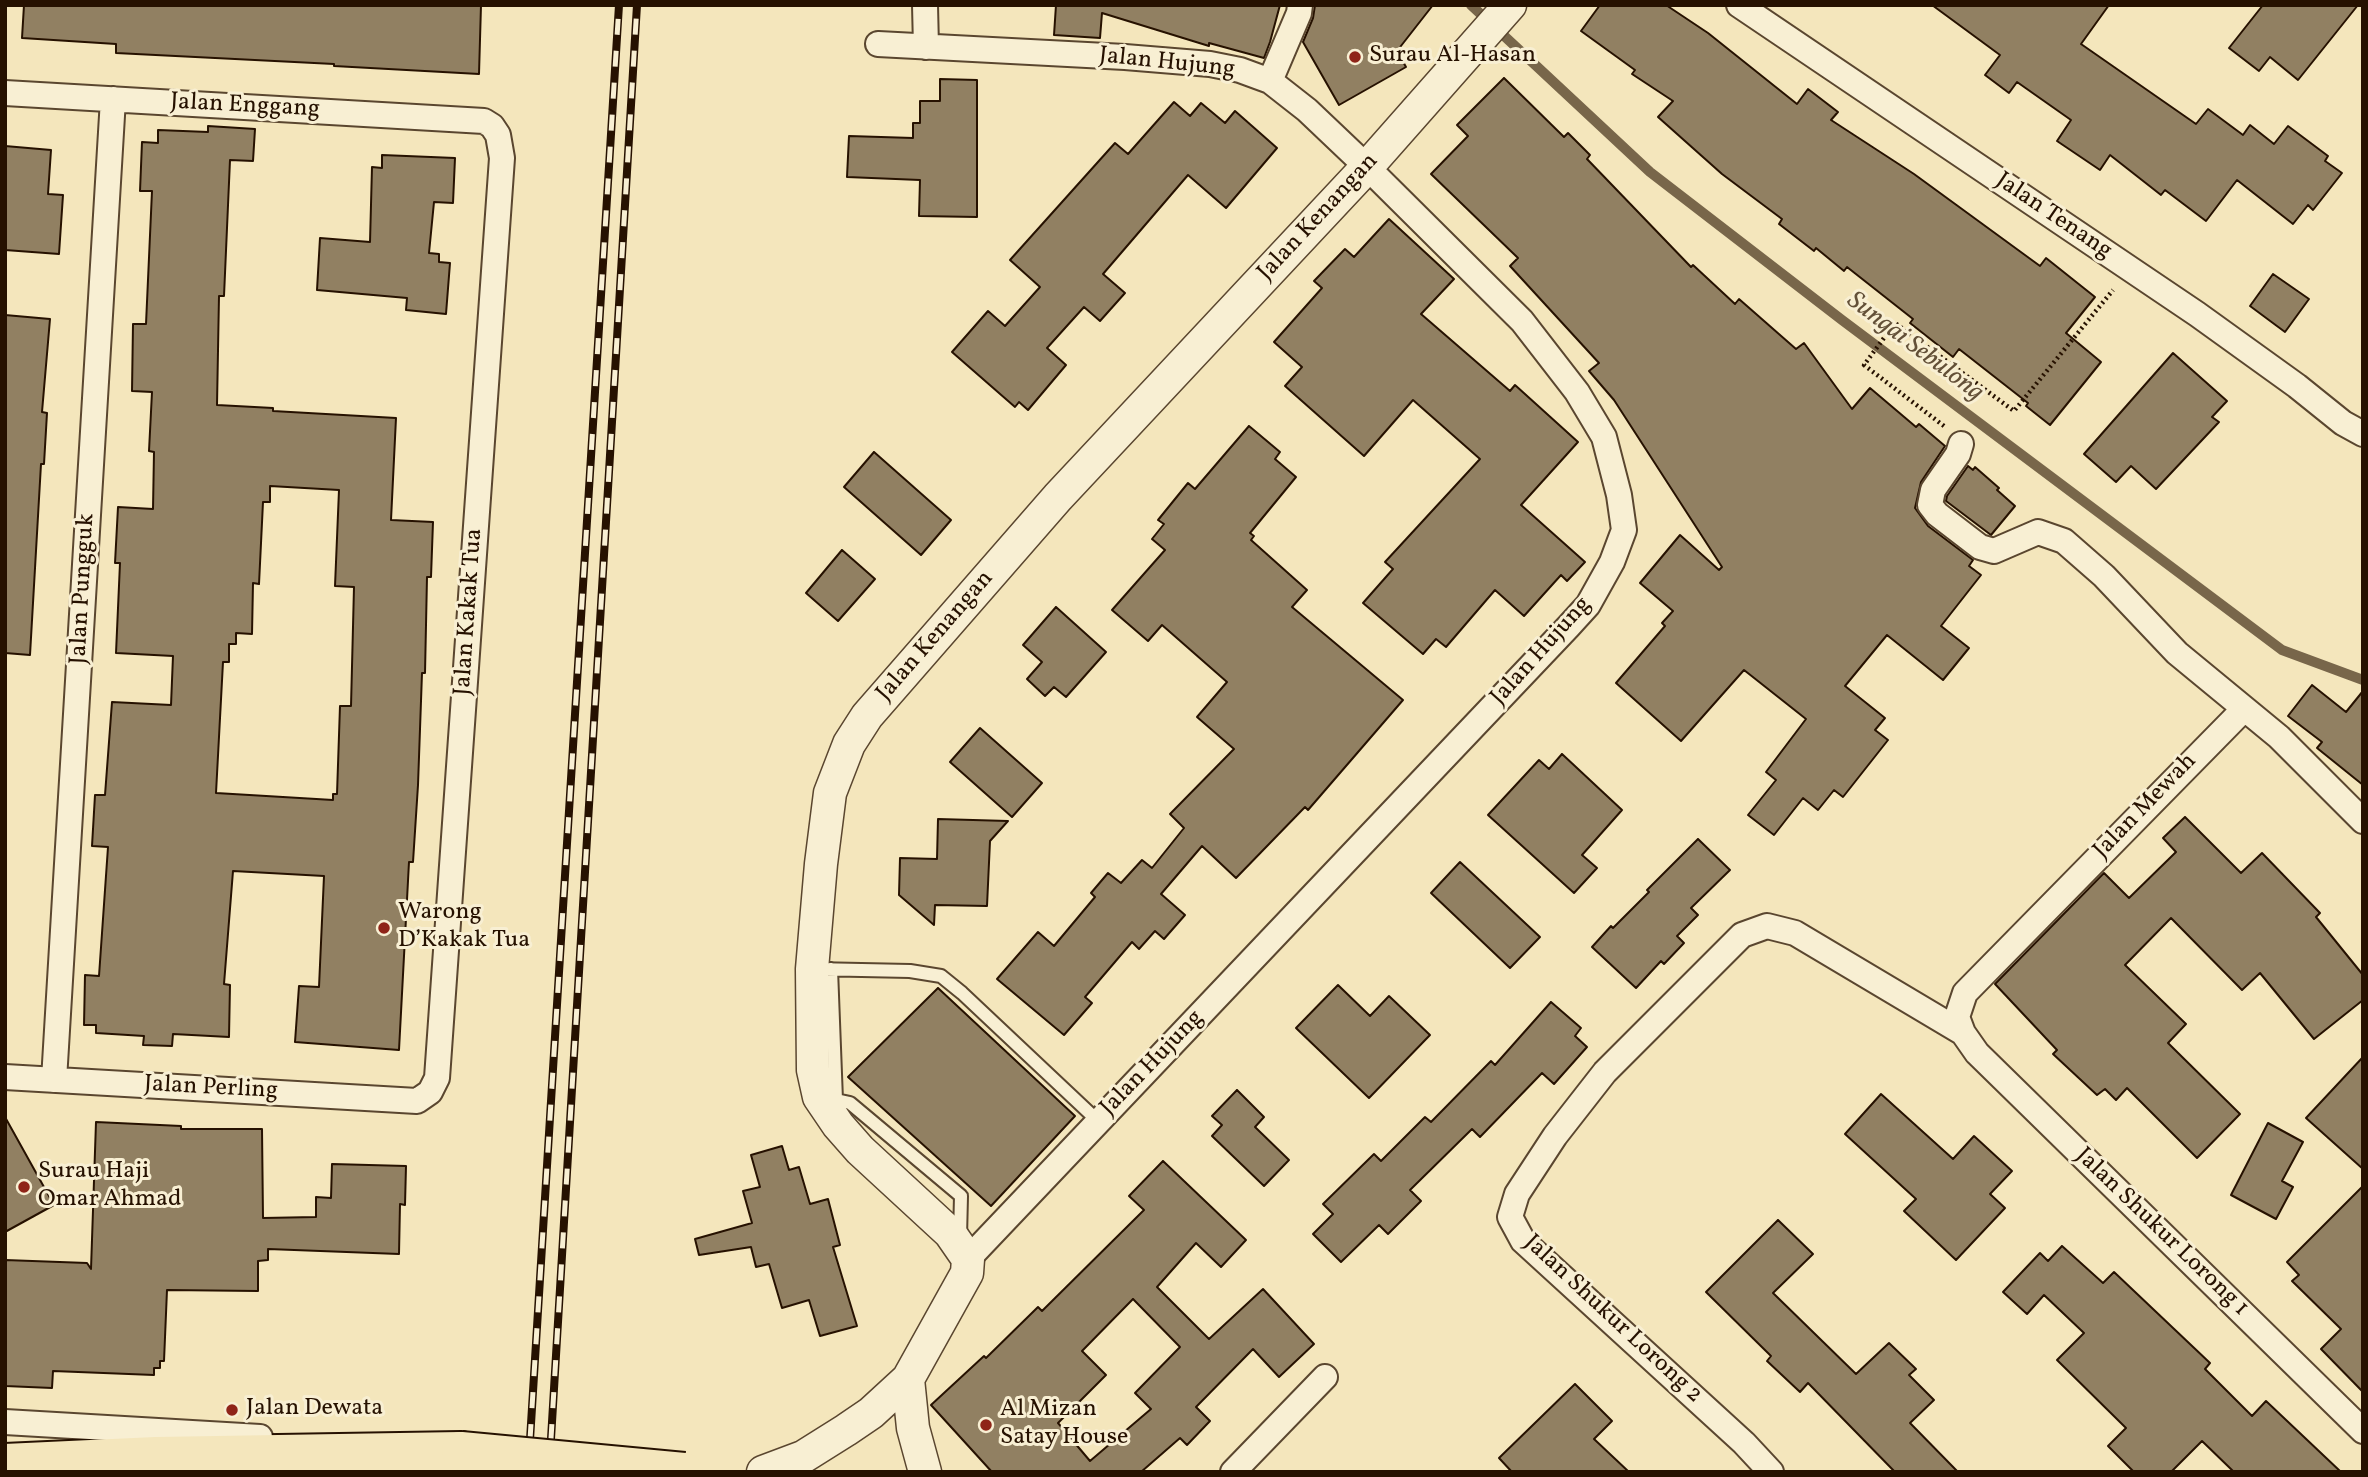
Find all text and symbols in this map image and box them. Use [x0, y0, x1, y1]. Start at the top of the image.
street label: Jalan Hujung [1098, 43, 1236, 85]
place label: Surau Al-Hasan [1369, 43, 1536, 71]
marker: Surau Al-Hasan [1347, 49, 1363, 65]
street label: Jalan Enggang [169, 89, 321, 125]
street label: Jalan Kenangan [1253, 148, 1385, 288]
street label: Jalan Tenang [1989, 167, 2117, 267]
water label: Sungai Sebulong [1839, 286, 1989, 410]
street label: Jalan Pungguk [66, 513, 102, 665]
street label: Jalan Kakak Tua [450, 527, 490, 697]
street label: Jalan Kenangan [871, 566, 1001, 708]
street label: Jalan Hujung [1486, 592, 1598, 712]
street label: Jalan Mewah [2088, 748, 2204, 866]
place label: Warong D’Kakak Tua [398, 900, 530, 956]
marker: Warong D’Kakak Tua [376, 920, 392, 936]
street label: Jalan Hujung [1095, 1005, 1211, 1123]
street label: Jalan Perling [143, 1071, 279, 1107]
street label: Jalan Shukur Lorong 1 [2068, 1143, 2254, 1323]
place label: Surau Haji Omar Ahmad [38, 1159, 182, 1215]
marker: Surau Haji Omar Ahmad [16, 1179, 32, 1195]
street label: Jalan Shukur Lorong 2 [1517, 1230, 1707, 1410]
place label: Jalan Dewata [246, 1396, 383, 1424]
place label: Al Mizan Satay House [1000, 1397, 1128, 1453]
marker: Jalan Dewata [224, 1402, 240, 1418]
marker: Al Mizan Satay House [978, 1417, 994, 1433]

